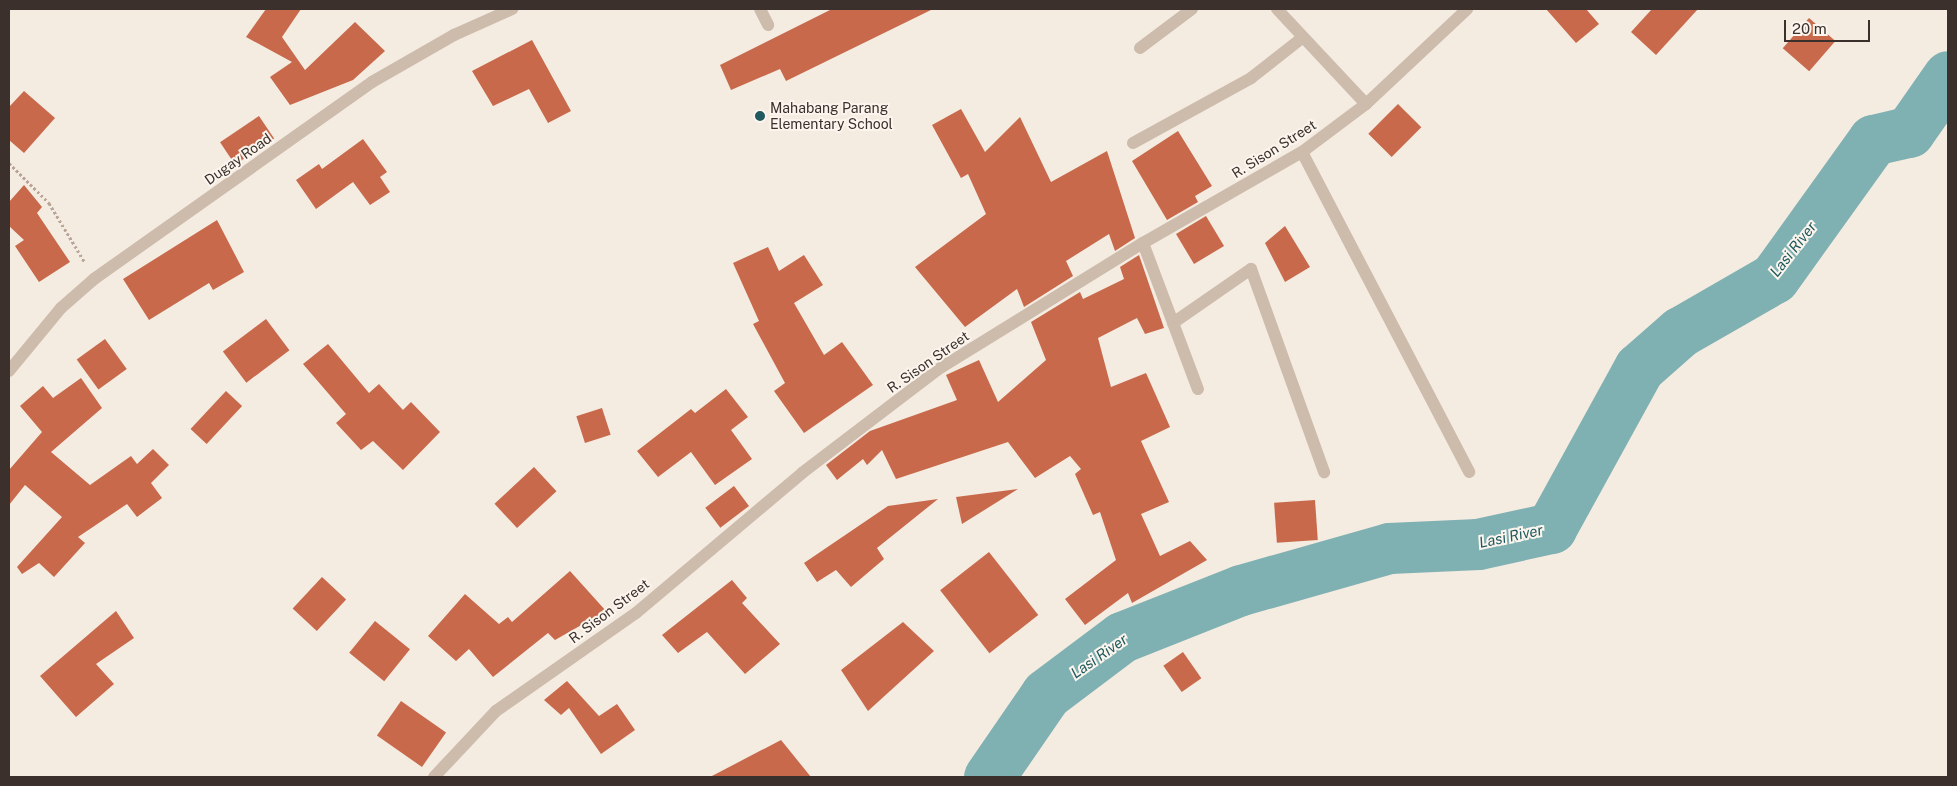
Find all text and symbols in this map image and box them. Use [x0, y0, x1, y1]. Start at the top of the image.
scale bar [1787, 10, 1873, 42]
text: 20 m [1792, 20, 1827, 37]
place label: Mahabang Parang Elementary School [770, 100, 893, 132]
marker: Mahabang Parang Elementary School [754, 110, 766, 122]
street label: R. Sison Street [1229, 116, 1319, 182]
street label: Dugay Road [201, 130, 275, 188]
water label: Lasi River [1766, 218, 1820, 280]
street label: R. Sison Street [884, 328, 972, 396]
water label: Lasi River [1477, 520, 1545, 552]
street label: R. Sison Street [566, 575, 652, 647]
water label: Lasi River [1067, 630, 1131, 682]

